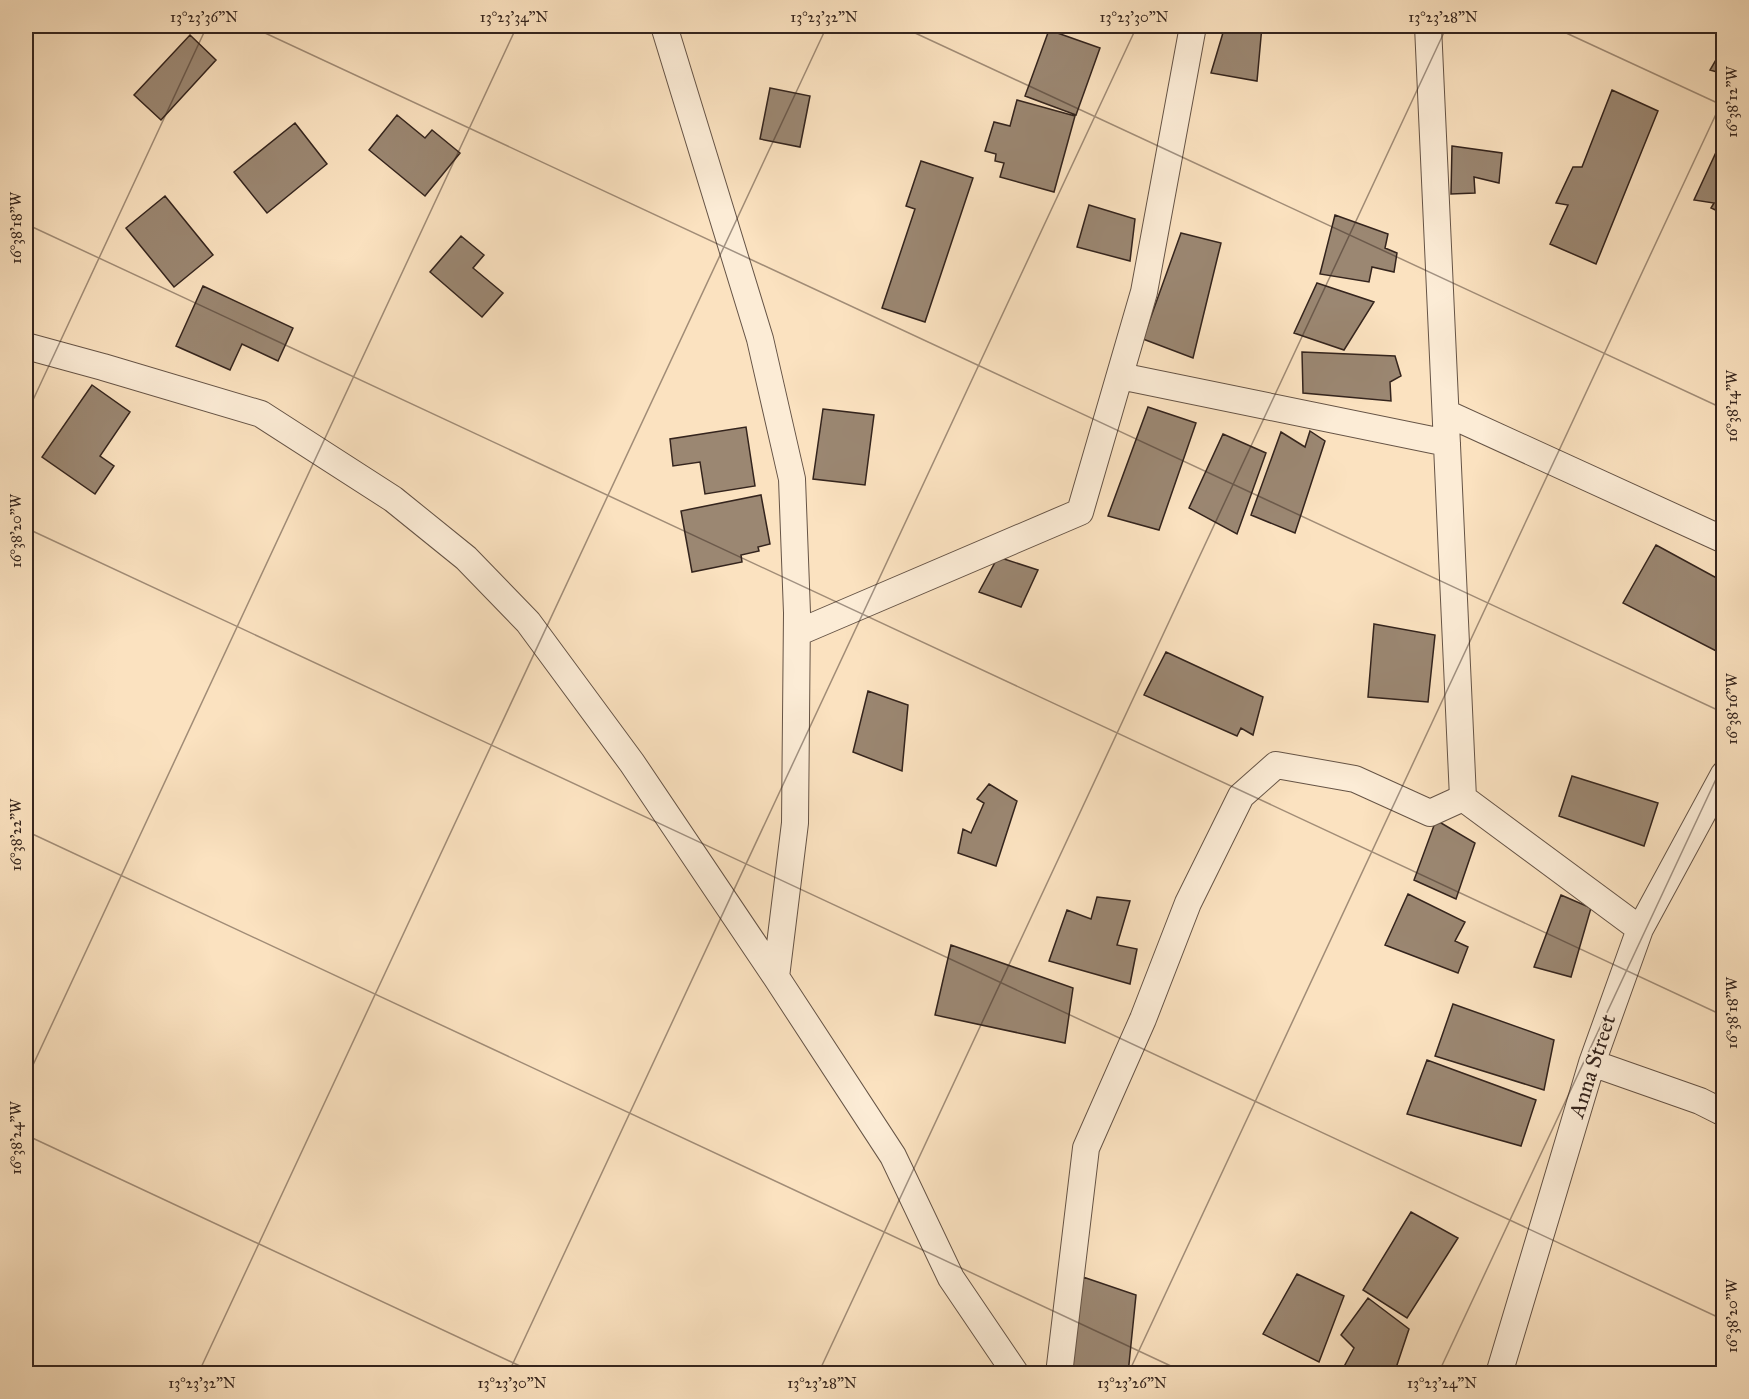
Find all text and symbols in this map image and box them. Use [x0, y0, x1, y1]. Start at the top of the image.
text: 13°23'36"N [170, 8, 238, 26]
text: 13°23'34"N [480, 8, 549, 26]
text: 13°23'32"N [790, 8, 858, 26]
text: 13°23'30"N [1100, 8, 1169, 26]
text: 13°23'28"N [1408, 8, 1478, 26]
text: 16°38'12"W [1723, 66, 1741, 138]
text: 16°38'18"W [7, 191, 25, 264]
text: 16°38'14"W [1723, 369, 1741, 442]
text: 16°38'20"W [7, 493, 25, 568]
text: 16°38'16"W [1723, 672, 1741, 745]
text: 16°38'22"W [7, 798, 25, 871]
text: 16°38'18"W [1723, 976, 1741, 1049]
street label: Anna Street [1562, 1011, 1621, 1122]
text: 16°38'24"W [7, 1100, 25, 1175]
text: 16°38'20"W [1723, 1278, 1741, 1353]
text: 13°23'32"N [168, 1374, 236, 1392]
text: 13°23'30"N [478, 1374, 547, 1392]
text: 13°23'28"N [787, 1374, 857, 1392]
text: 13°23'26"N [1097, 1374, 1167, 1392]
text: 13°23'24"N [1407, 1374, 1477, 1392]

